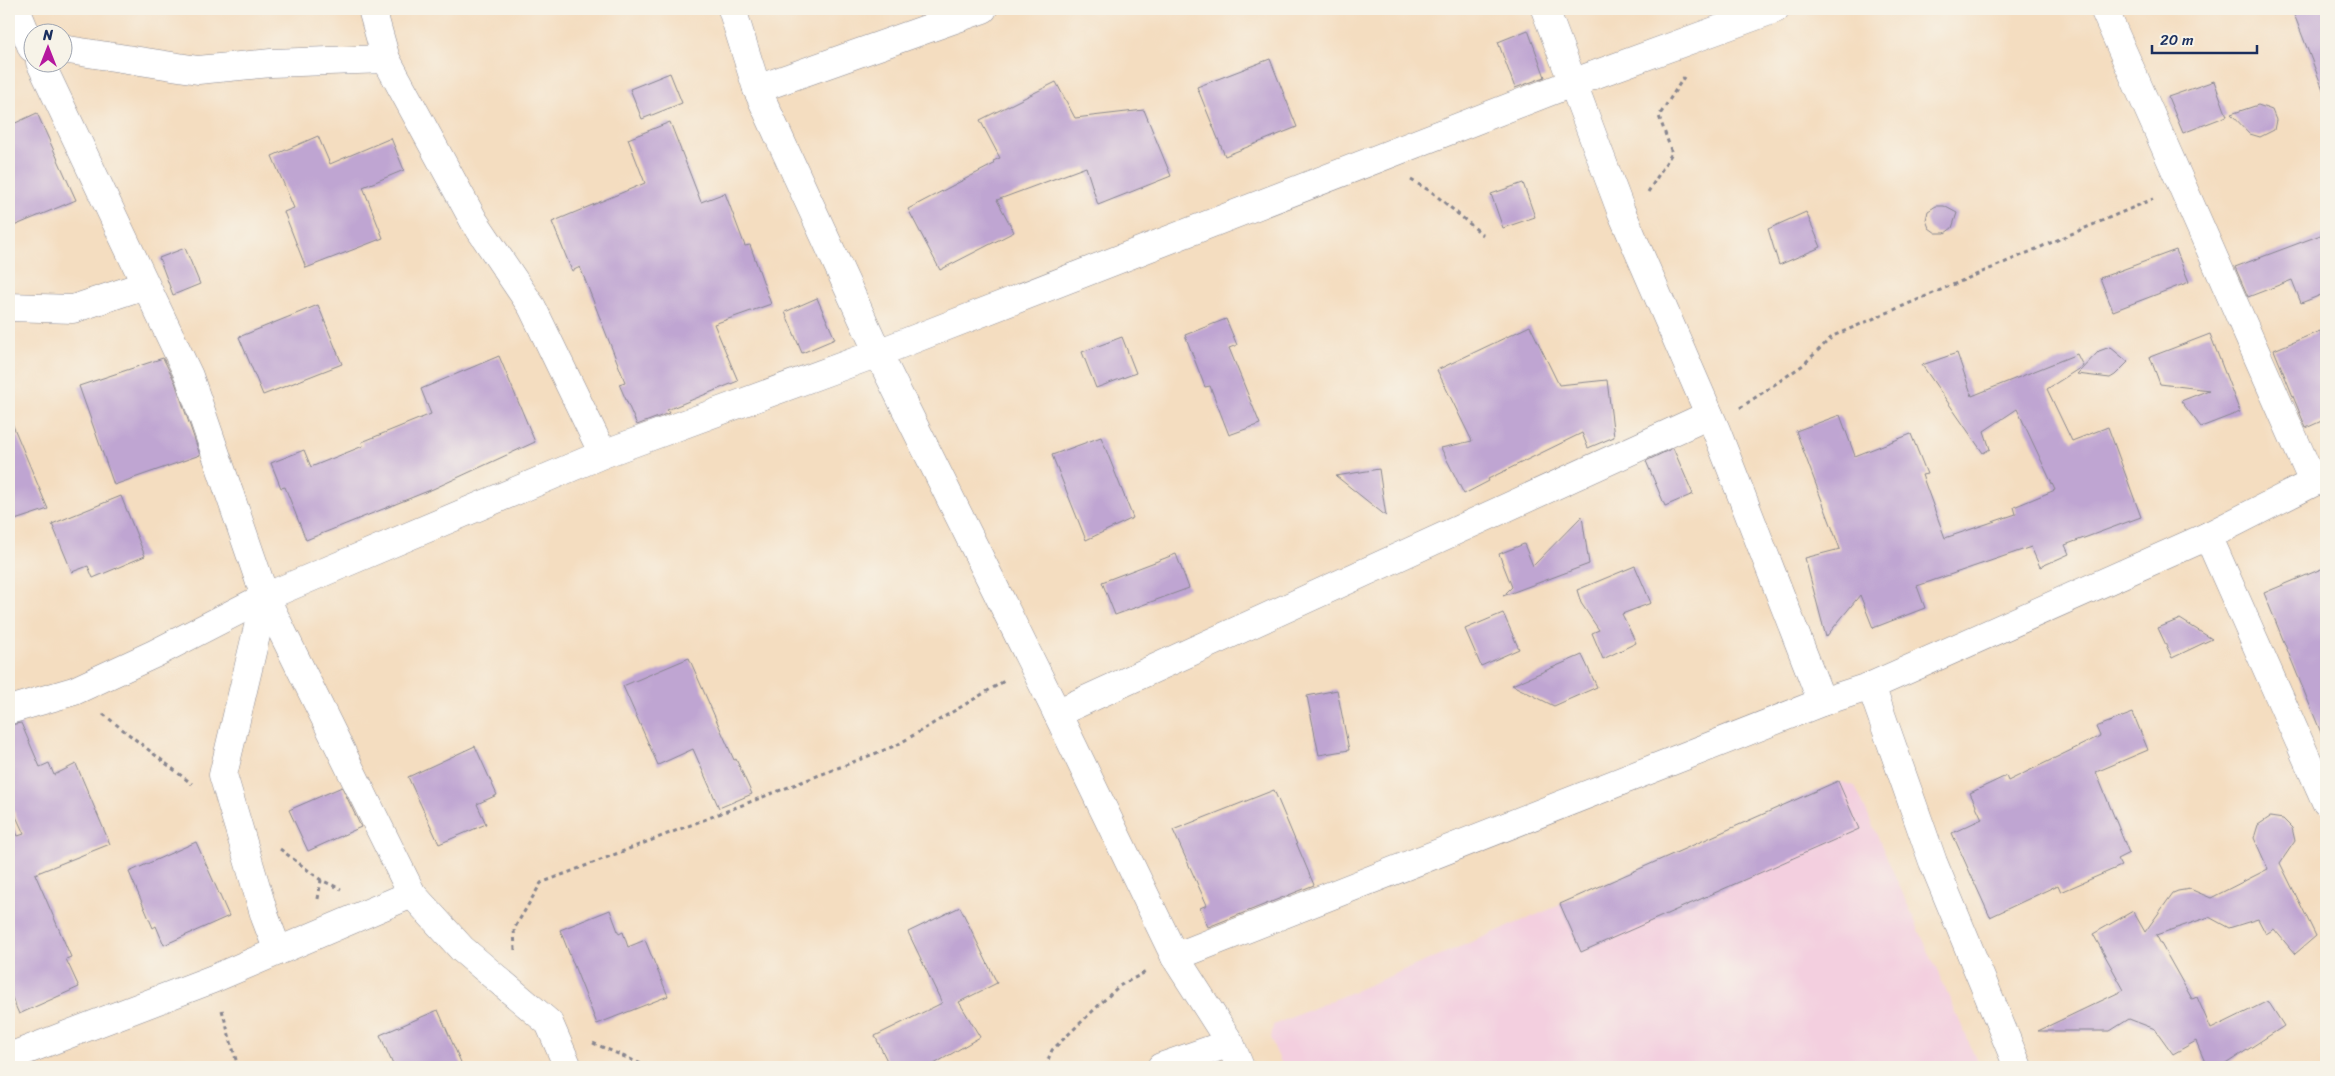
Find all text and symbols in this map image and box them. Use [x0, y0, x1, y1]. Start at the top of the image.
north arrow [22, 22, 72, 72]
scale bar [2152, 22, 2258, 54]
text: N [42, 23, 53, 48]
text: 20 m [2160, 27, 2194, 53]

